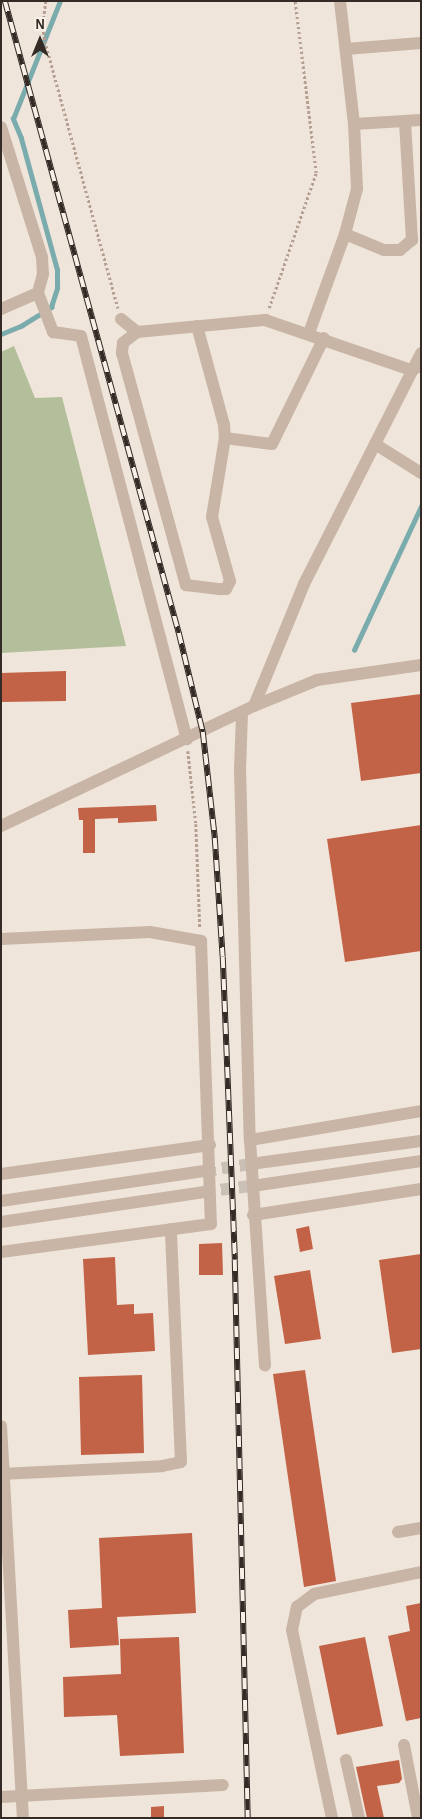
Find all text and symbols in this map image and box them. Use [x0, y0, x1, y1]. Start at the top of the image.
north arrow [15, 15, 65, 65]
text: N [35, 18, 45, 32]

